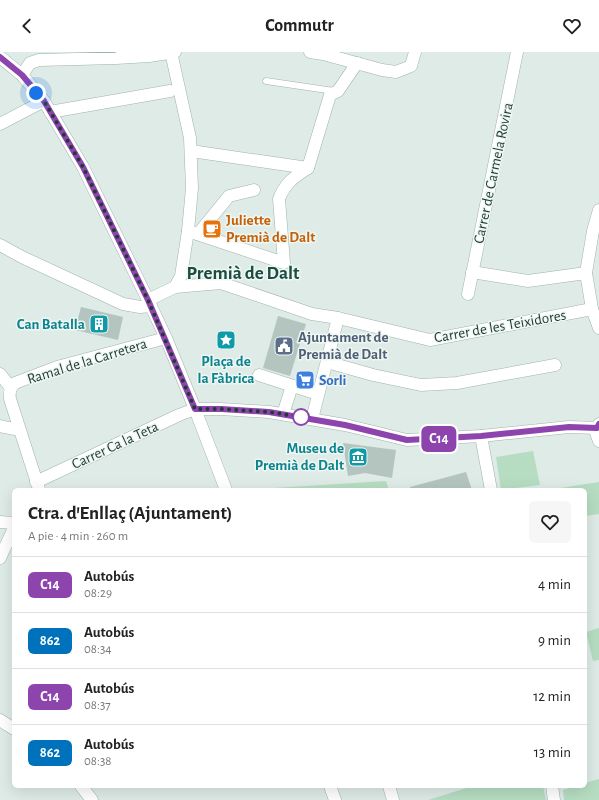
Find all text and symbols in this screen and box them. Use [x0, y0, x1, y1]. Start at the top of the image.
icon: back [16, 15, 38, 37]
icon: heart [561, 15, 583, 37]
text: Commutr [265, 17, 334, 35]
your location [26, 83, 46, 103]
street label: Carrer de Carmela Rovira [471, 101, 516, 245]
place label: Juliette Premià de Dalt [226, 213, 315, 245]
cafe icon: Juliette Premià de Dalt [201, 218, 223, 240]
district label: Premià de Dalt [186, 264, 300, 283]
street label: Carrer de les Teixidores [433, 308, 567, 345]
building icon: Can Batalla [88, 313, 110, 335]
place label: Can Batalla [17, 317, 85, 332]
place icon: Plaça de la Fàbrica [215, 329, 237, 351]
place label: Ajuntament de Premià de Dalt [298, 330, 389, 362]
public building icon: Ajuntament de Premià de Dalt [273, 335, 295, 357]
street label: Ramal de la Carretera [25, 336, 149, 387]
place label: Plaça de la Fàbrica [198, 354, 254, 386]
supermarket icon: Sorli [294, 369, 316, 391]
place label: Sorli [319, 373, 347, 388]
unlabelled marker [292, 408, 310, 426]
street label: Carrer Ca la Teta [70, 419, 161, 472]
line badge: C14 [416, 426, 462, 452]
text: C14 [429, 432, 449, 446]
place label: Museu de Premià de Dalt [255, 441, 344, 473]
museum icon: Museu de Premià de Dalt [347, 446, 369, 468]
button: heart [529, 501, 571, 543]
text: Ctra. d'Enllaç (Ajuntament) [28, 504, 233, 523]
text: A pie · 4 min · 260 m [28, 530, 128, 543]
text: Autobús [84, 569, 134, 584]
text: 4 min [538, 577, 571, 592]
text: C14 [40, 578, 60, 592]
text: 08:29 [84, 587, 112, 600]
text: Autobús [84, 625, 134, 640]
text: 9 min [538, 633, 571, 648]
text: 862 [40, 634, 60, 648]
text: 08:34 [84, 643, 112, 656]
text: Autobús [84, 681, 134, 696]
text: 12 min [533, 689, 571, 704]
text: C14 [40, 690, 60, 704]
text: 08:37 [84, 699, 111, 712]
text: Autobús [84, 737, 134, 752]
text: 13 min [534, 745, 571, 760]
text: 862 [40, 746, 60, 760]
text: 08:38 [84, 755, 112, 768]

